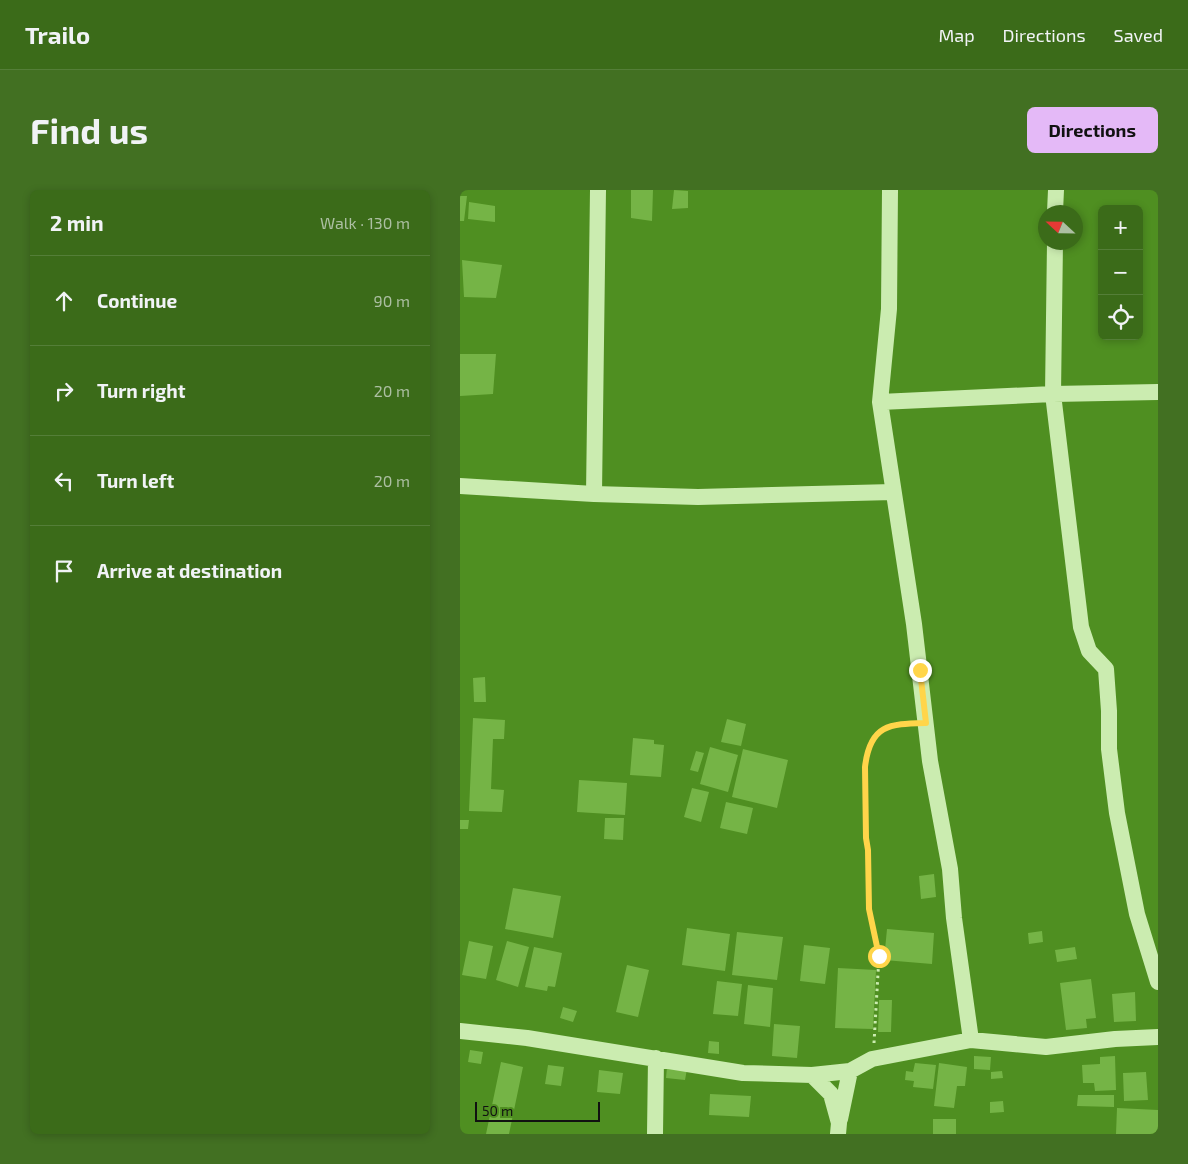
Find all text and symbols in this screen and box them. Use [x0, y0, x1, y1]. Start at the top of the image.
text: Trailo [25, 20, 90, 49]
text: Map [938, 24, 975, 46]
text: Directions [1003, 24, 1086, 46]
text: Saved [1114, 24, 1163, 46]
button: Directions [1027, 107, 1158, 153]
text: Find us [30, 109, 148, 151]
north arrow [1038, 205, 1083, 250]
map controls [1098, 205, 1143, 340]
button: + [1098, 205, 1143, 250]
text: 2 min [50, 210, 104, 235]
text: Walk · 130 m [320, 213, 410, 232]
button: − [1098, 250, 1143, 295]
icon: ahead [50, 287, 78, 315]
text: Continue [97, 289, 177, 312]
text: 90 m [374, 291, 410, 310]
button: locate [1098, 295, 1143, 340]
icon: right [50, 377, 78, 405]
text: Turn right [97, 379, 185, 402]
text: 20 m [374, 381, 410, 400]
icon: left [50, 467, 78, 495]
text: Turn left [97, 469, 174, 492]
text: 20 m [374, 471, 410, 490]
icon: arrive [50, 557, 78, 585]
text: Arrive at destination [97, 559, 282, 582]
route end [909, 659, 932, 682]
route start [868, 945, 891, 968]
scale bar [475, 1099, 600, 1122]
text: 50 m [482, 1102, 513, 1119]

